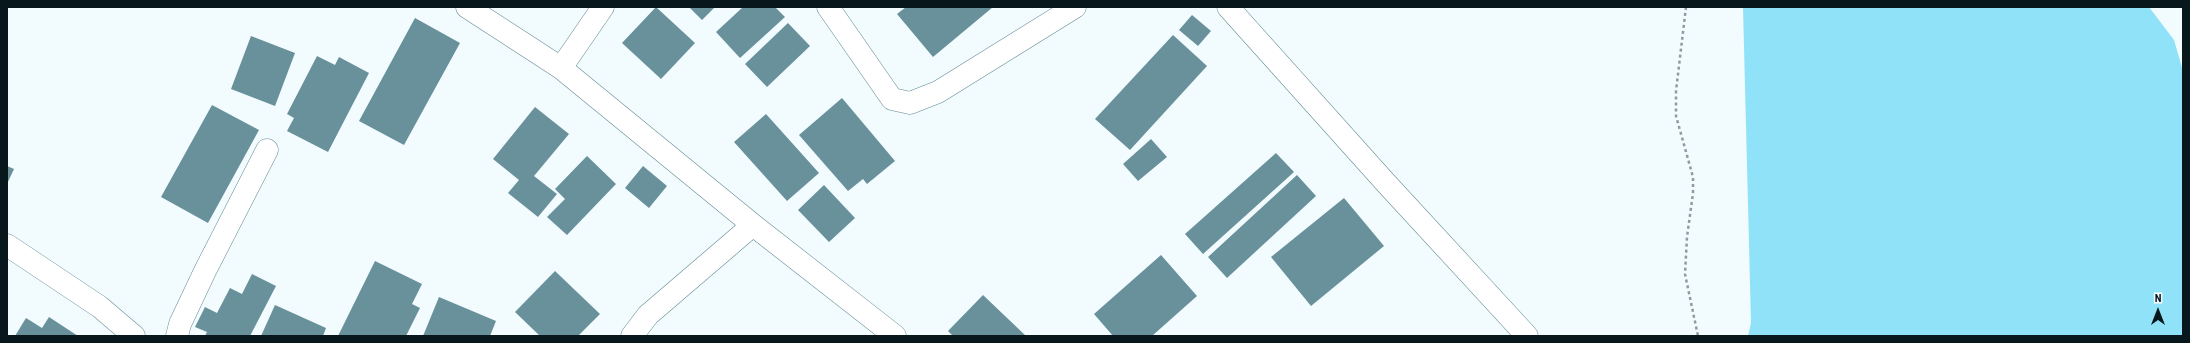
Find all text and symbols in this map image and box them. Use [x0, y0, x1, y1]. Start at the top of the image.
north arrow [2138, 291, 2178, 331]
text: N [2155, 292, 2161, 305]

